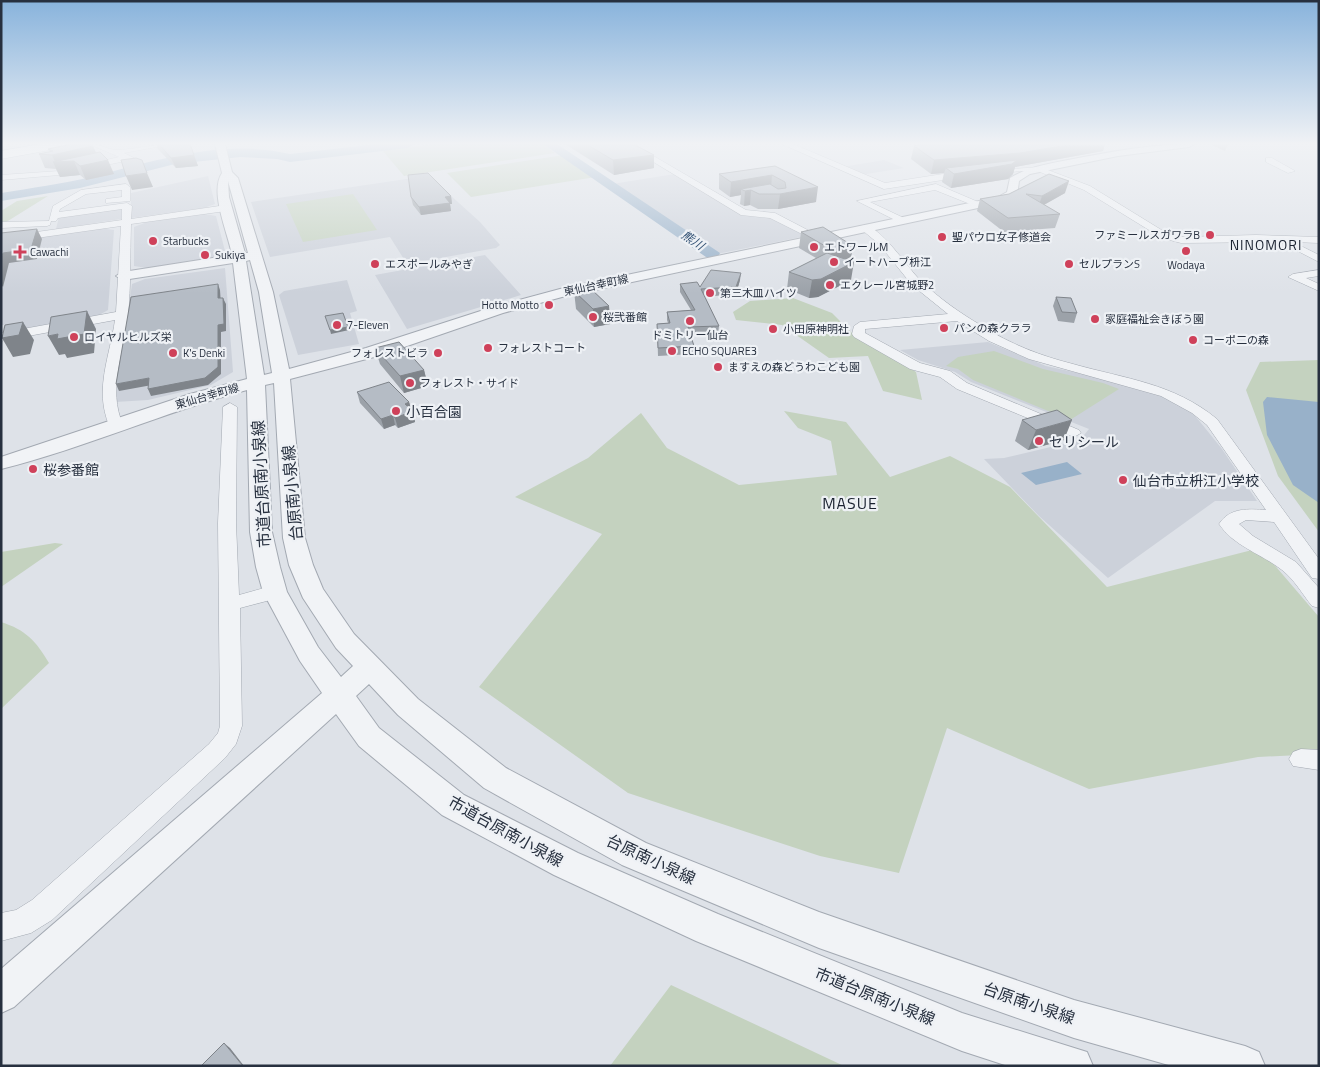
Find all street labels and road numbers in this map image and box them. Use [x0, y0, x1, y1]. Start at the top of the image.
street label: 東仙台幸町線 [562, 270, 630, 300]
street label: 東仙台幸町線 [173, 379, 241, 413]
street label: 市道台原南小泉線 [246, 419, 276, 549]
street label: 台原南小泉線 [276, 444, 308, 542]
street label: 市道台原南小泉線 [444, 789, 568, 873]
street label: 台原南小泉線 [602, 828, 700, 890]
street label: 市道台原南小泉線 [811, 961, 939, 1031]
street label: 台原南小泉線 [980, 976, 1078, 1030]

